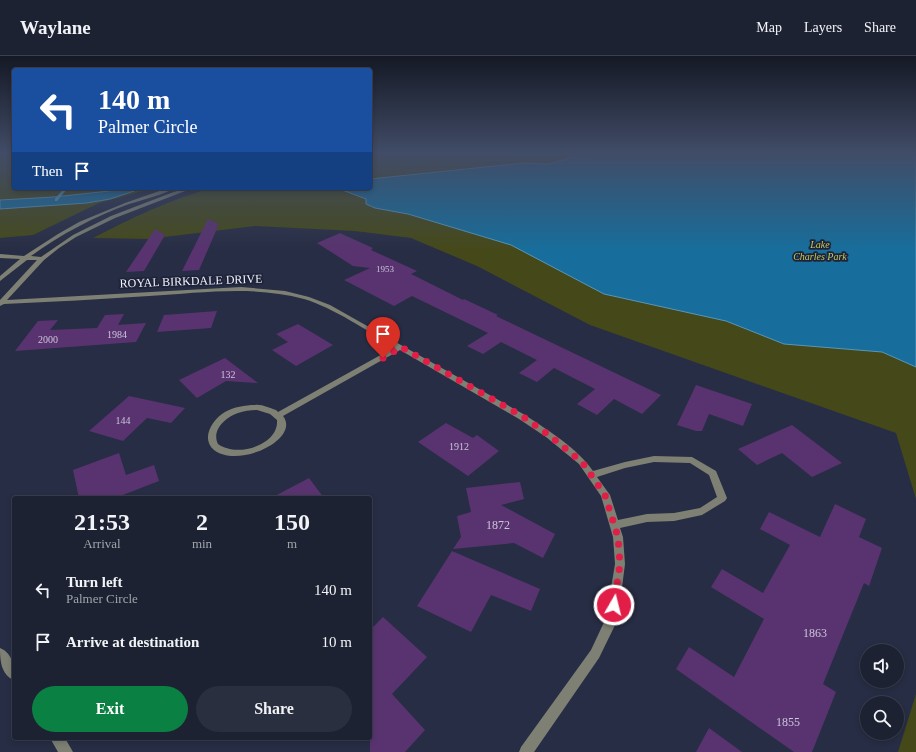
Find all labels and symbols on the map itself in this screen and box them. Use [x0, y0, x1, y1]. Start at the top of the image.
park label: Lake Charles Park [793, 239, 847, 262]
house number: 1953 [376, 264, 395, 274]
street label: ROYAL BIRKDALE DRIVE [119, 272, 263, 290]
pin [366, 317, 400, 358]
house number: 1984 [107, 329, 127, 340]
house number: 2000 [38, 334, 58, 345]
house number: 132 [221, 369, 236, 380]
house number: 144 [116, 415, 131, 426]
house number: 1912 [449, 441, 469, 452]
house number: 1872 [486, 518, 510, 532]
position arrow [593, 584, 635, 626]
house number: 1863 [803, 626, 827, 640]
house number: 1855 [776, 715, 800, 729]

